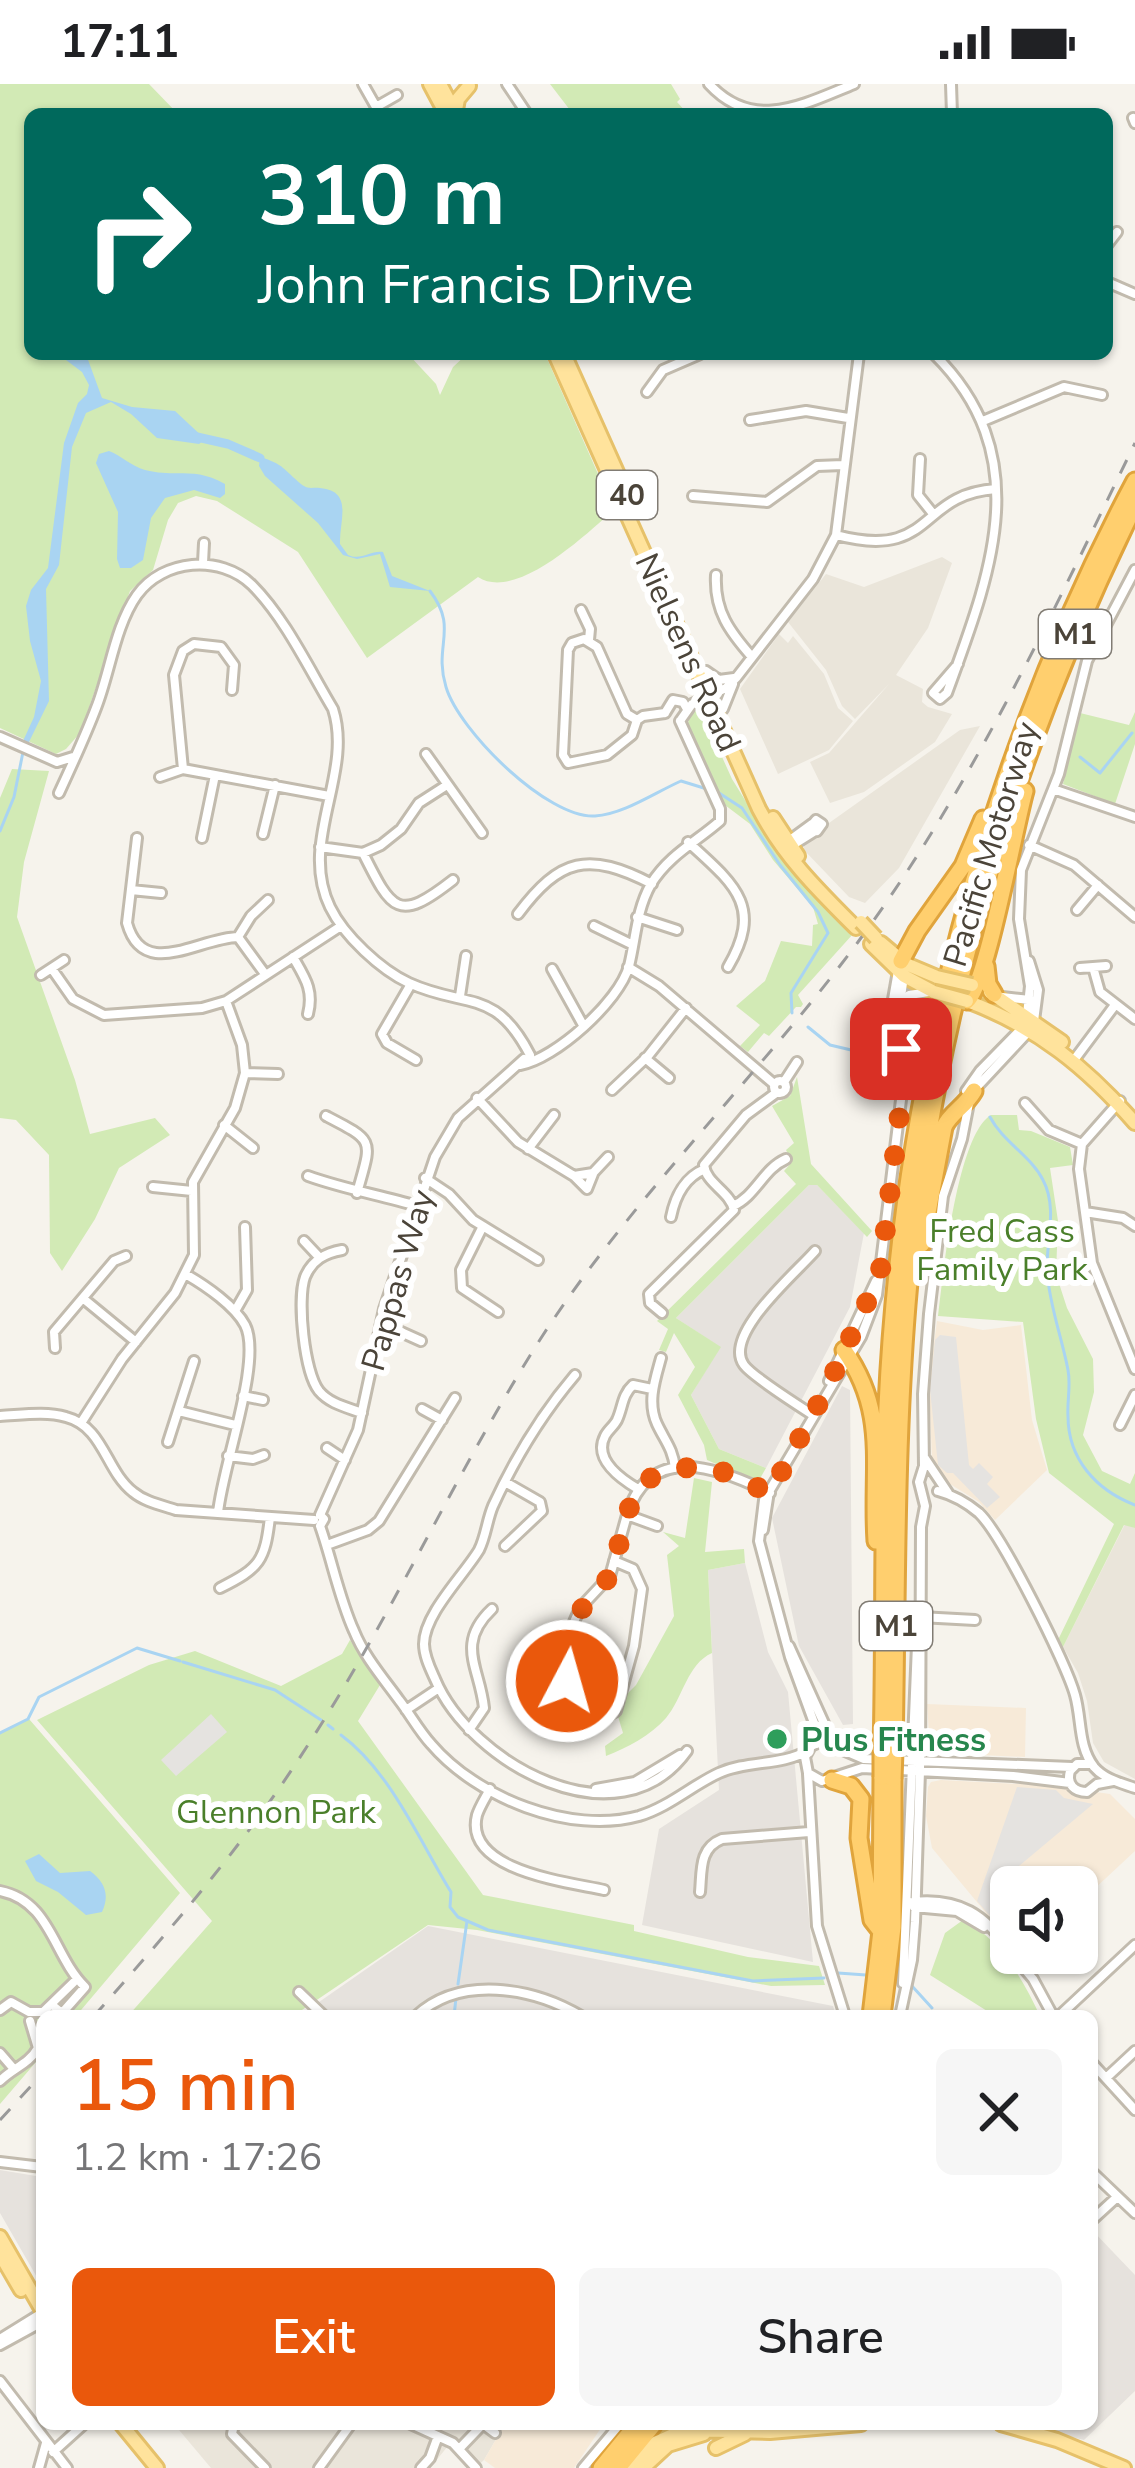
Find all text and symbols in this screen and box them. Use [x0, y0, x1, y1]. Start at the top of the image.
text: 17:11 [60, 12, 179, 73]
text: 310 m [258, 139, 506, 254]
icon: right [60, 156, 216, 312]
text: John Francis Drive [258, 248, 694, 322]
road number: 40 [597, 471, 657, 519]
street label: Nielsens Road [624, 546, 751, 759]
road number: M1 [1039, 610, 1111, 658]
street label: Pacific Motorway [933, 717, 1050, 972]
pin [850, 998, 952, 1100]
icon: arrive [868, 1016, 934, 1082]
street label: Pappas Way [351, 1184, 446, 1376]
park label: Fred Cass Family Park [916, 1209, 1088, 1292]
road number: M1 [860, 1602, 932, 1650]
position arrow [504, 1618, 630, 1744]
place label: Plus Fitness [801, 1718, 986, 1763]
marker: Plus Fitness [764, 1726, 790, 1752]
park label: Glennon Park [176, 1790, 377, 1835]
map controls [990, 1866, 1098, 1974]
button: sound [990, 1866, 1098, 1974]
text: 15 min [72, 2037, 299, 2135]
button: close [936, 2049, 1062, 2175]
text: 1.2 km · 17:26 [72, 2131, 322, 2184]
button: Exit [72, 2268, 555, 2406]
button: Share [579, 2268, 1062, 2406]

